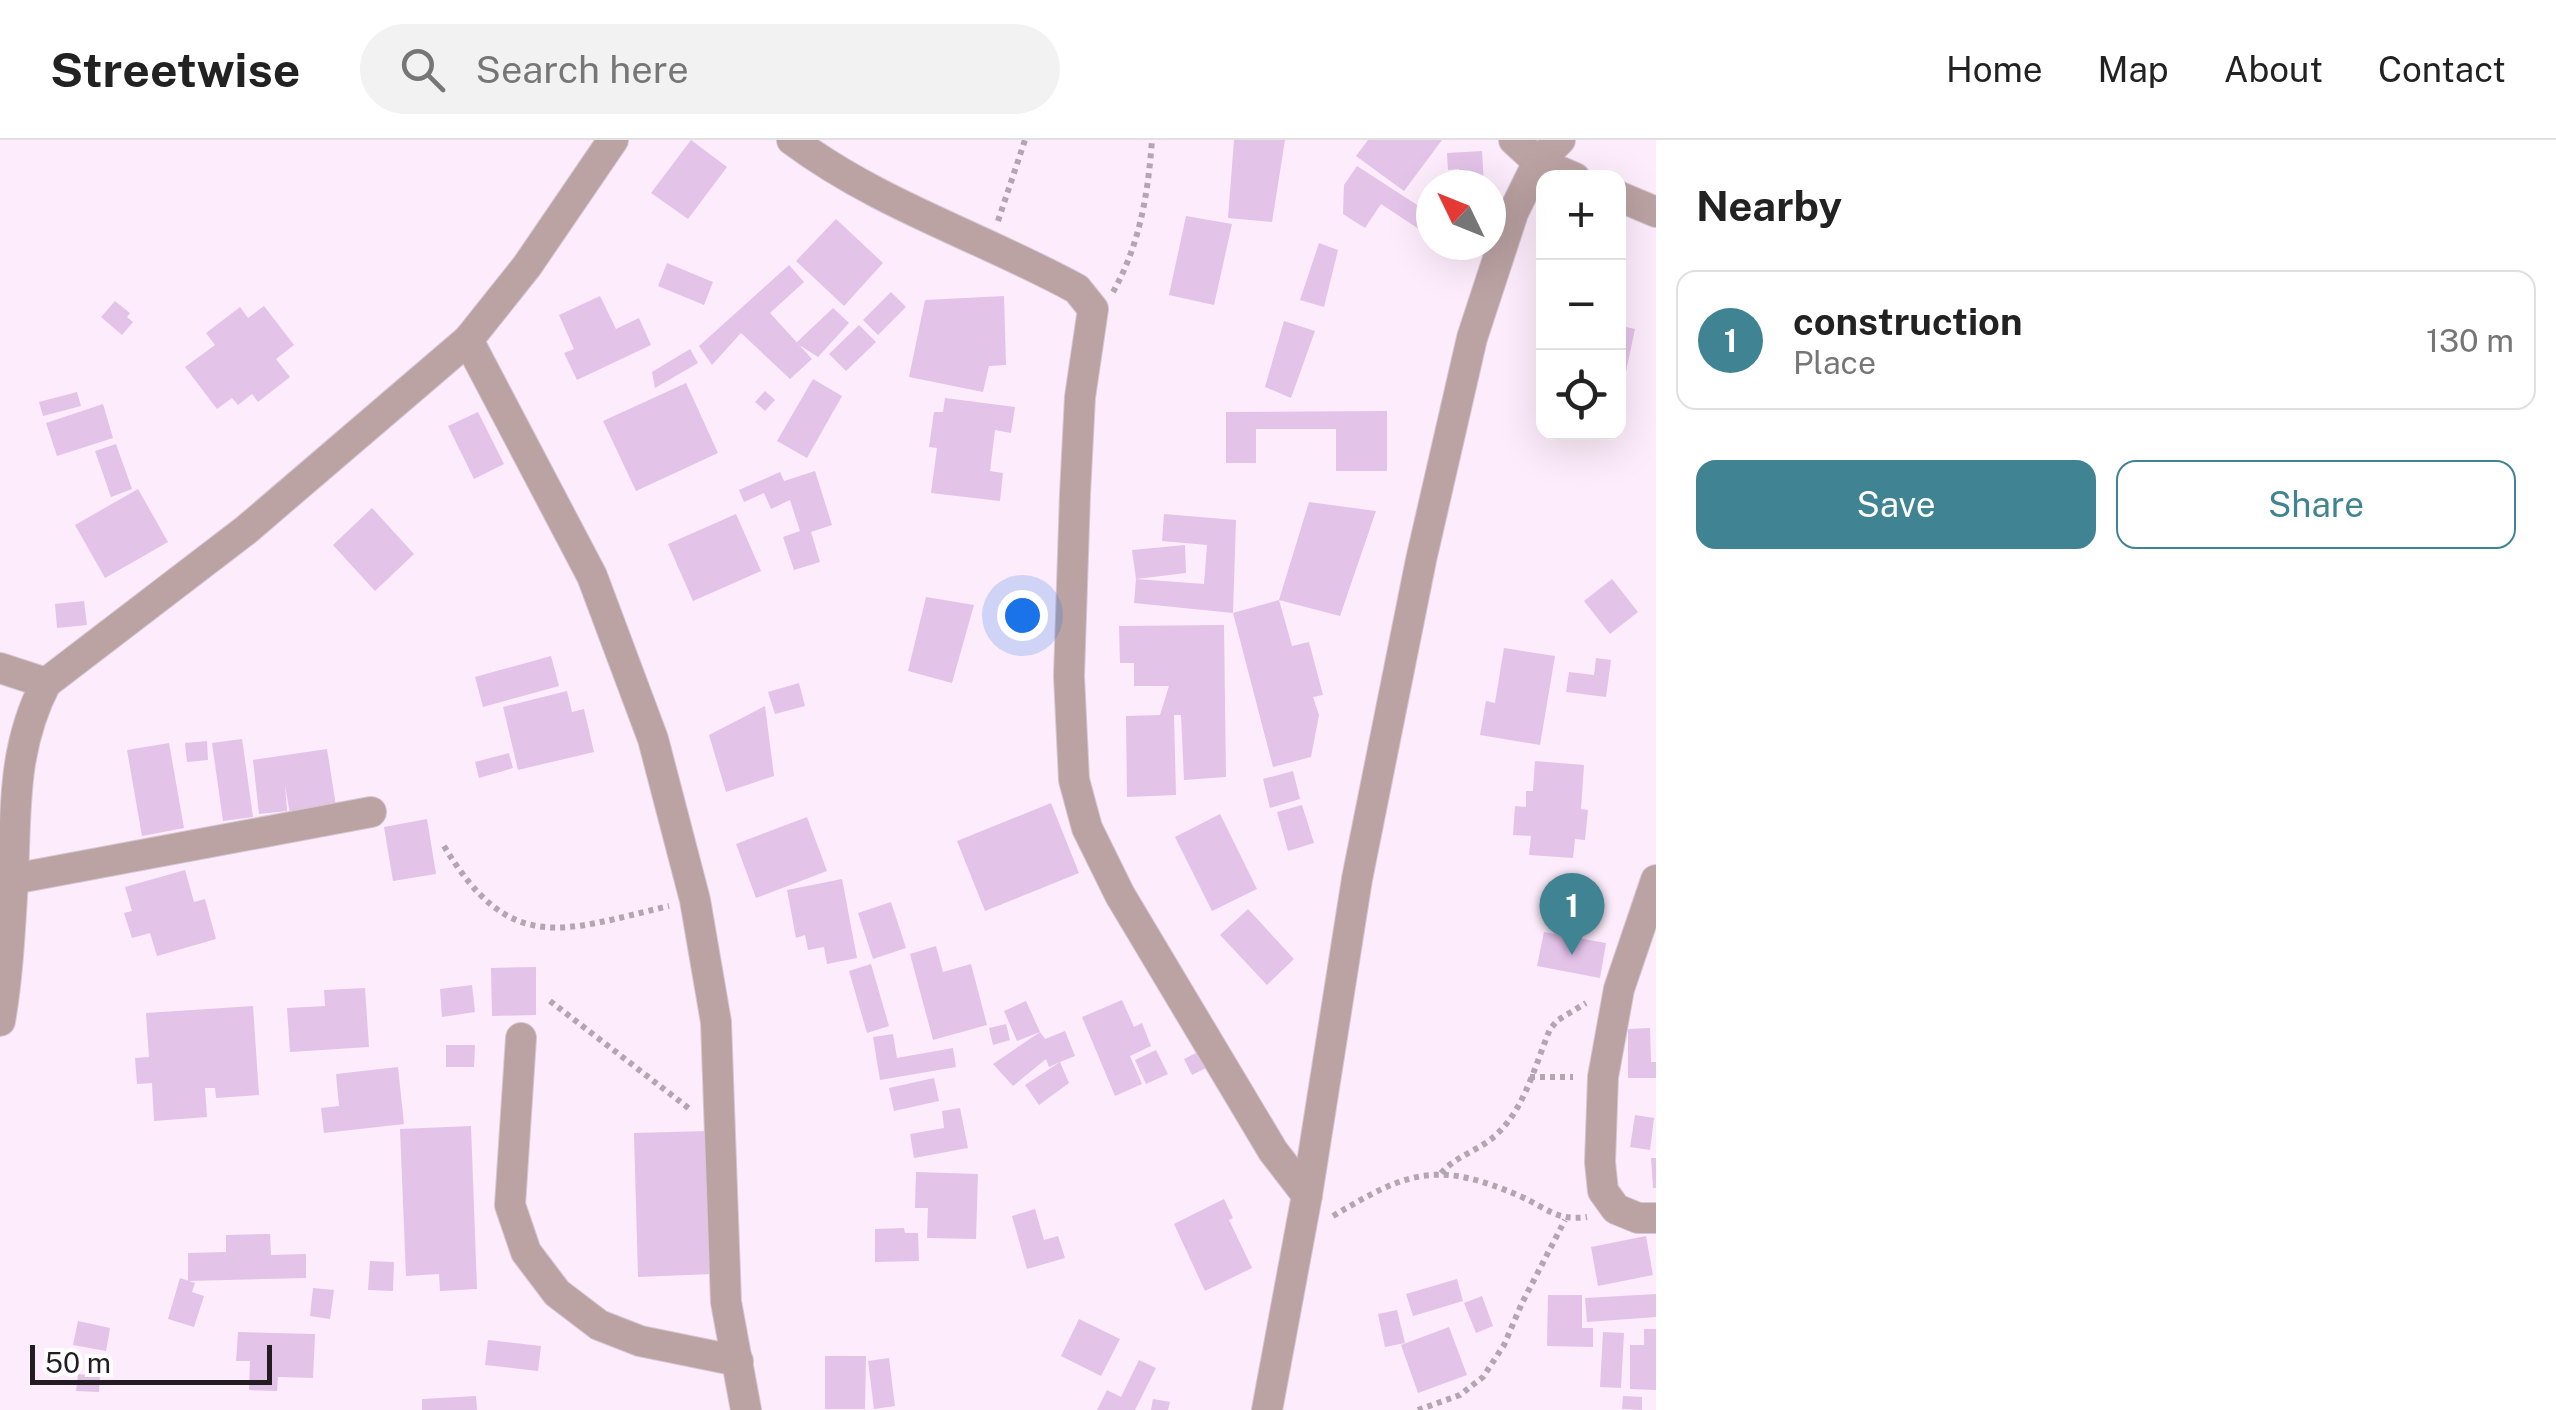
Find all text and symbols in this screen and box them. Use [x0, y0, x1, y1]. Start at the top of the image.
search box [360, 24, 1060, 114]
text: Streetwise [50, 41, 300, 98]
icon: search [395, 42, 450, 97]
text: Search here [475, 47, 689, 92]
text: Home [1946, 49, 2043, 90]
text: Map [2098, 49, 2169, 90]
text: About [2224, 49, 2323, 90]
text: Contact [2378, 49, 2506, 90]
north arrow [1416, 170, 1506, 260]
map controls [1536, 170, 1626, 440]
button: + [1536, 170, 1626, 260]
text: Nearby [1696, 181, 1842, 230]
button: − [1536, 260, 1626, 350]
text: construction [1793, 299, 2023, 344]
text: 1 [1724, 322, 1737, 359]
text: 130 m [2426, 322, 2514, 359]
text: Place [1793, 344, 1876, 381]
button: locate [1536, 350, 1626, 440]
button: Save [1696, 460, 2096, 549]
button: Share [2116, 460, 2516, 549]
your location [997, 590, 1048, 641]
pin: 1 [1540, 872, 1604, 955]
scale bar [30, 1340, 272, 1384]
text: 50 m [45, 1346, 111, 1379]

